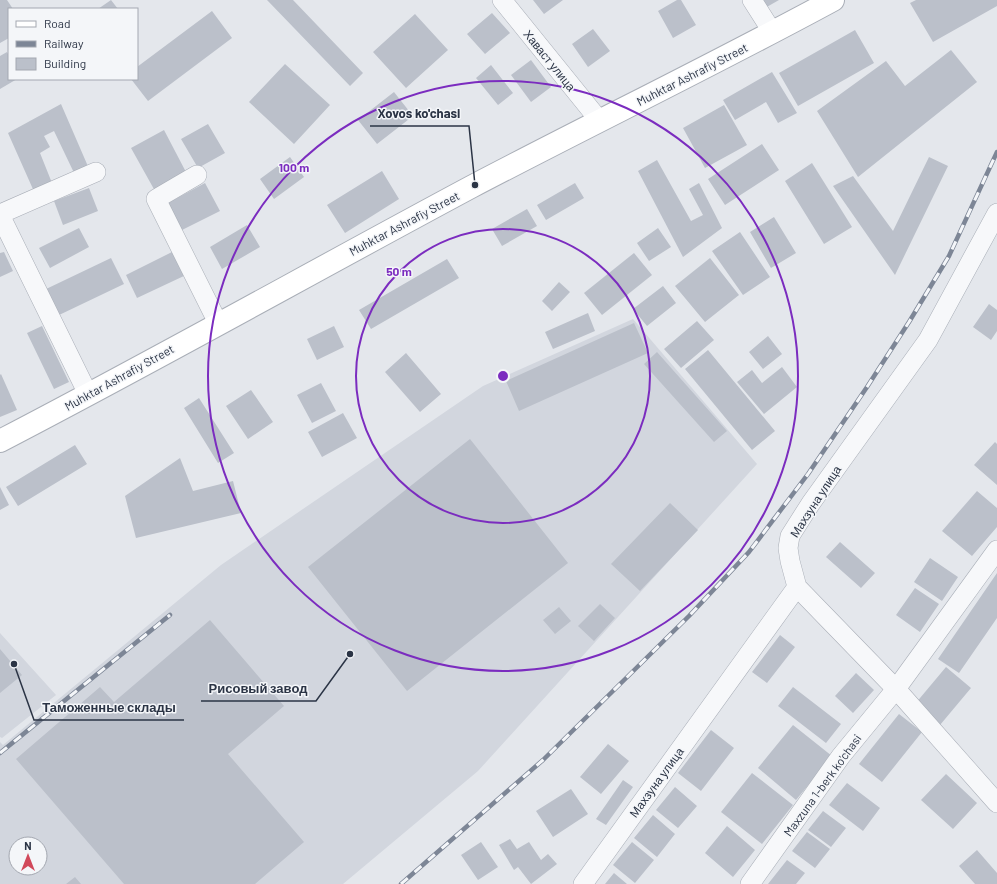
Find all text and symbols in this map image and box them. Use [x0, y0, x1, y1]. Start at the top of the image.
legend [8, 8, 138, 80]
text: Road [44, 16, 71, 30]
street label: Хаваст улица [520, 27, 579, 94]
text: Railway [44, 36, 84, 50]
street label: Muhktar Ashrafiy Street [634, 40, 750, 108]
text: Building [44, 56, 86, 70]
callout: Xovos ko'chasi [370, 101, 469, 126]
text: Xovos ko'chasi [378, 105, 460, 121]
text: 100 m [279, 160, 309, 174]
street label: Muhktar Ashrafiy Street [347, 188, 461, 258]
text: 50 m [386, 264, 412, 278]
street label: Muhktar Ashrafiy Street [62, 341, 176, 413]
centre of rings [496, 369, 510, 383]
street label: Махзуна улица [787, 462, 844, 540]
callout: Рисовый завод [201, 676, 316, 701]
text: Рисовый завод [209, 680, 308, 696]
callout: Таможенные склады [34, 695, 184, 720]
text: Таможенные склады [42, 699, 176, 715]
street label: Maxzuna 1-berk ko'chasi [780, 731, 864, 839]
street label: Махзуна улица [626, 744, 687, 820]
north arrow [8, 836, 48, 876]
text: N [24, 839, 32, 852]

